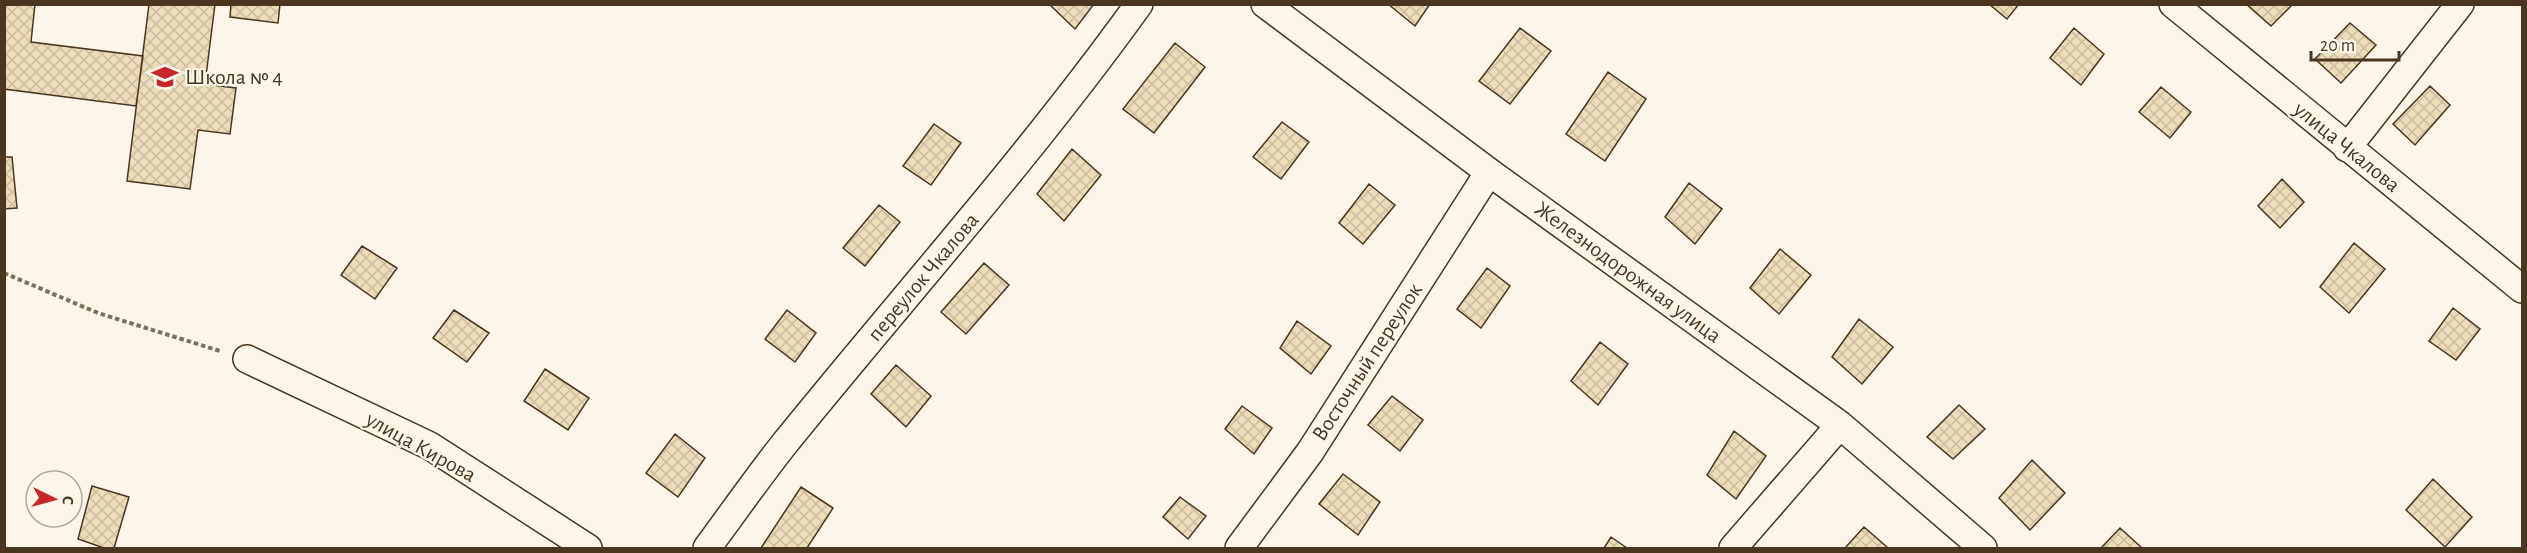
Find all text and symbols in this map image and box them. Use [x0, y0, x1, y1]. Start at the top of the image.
scale bar [2311, 24, 2400, 62]
text: 20 m [2320, 37, 2355, 55]
school or university icon: Школа № 4 [150, 62, 180, 92]
place label: Школа № 4 [185, 66, 283, 88]
street label: улица Чкалова [2289, 97, 2404, 196]
street label: Железнодорожная улица [1531, 197, 1725, 347]
street label: переулок Чкалова [863, 209, 983, 345]
street label: Восточный переулок [1308, 279, 1426, 445]
street label: улица Кирова [361, 407, 480, 486]
north arrow [24, 469, 84, 529]
text: С [60, 495, 76, 505]

